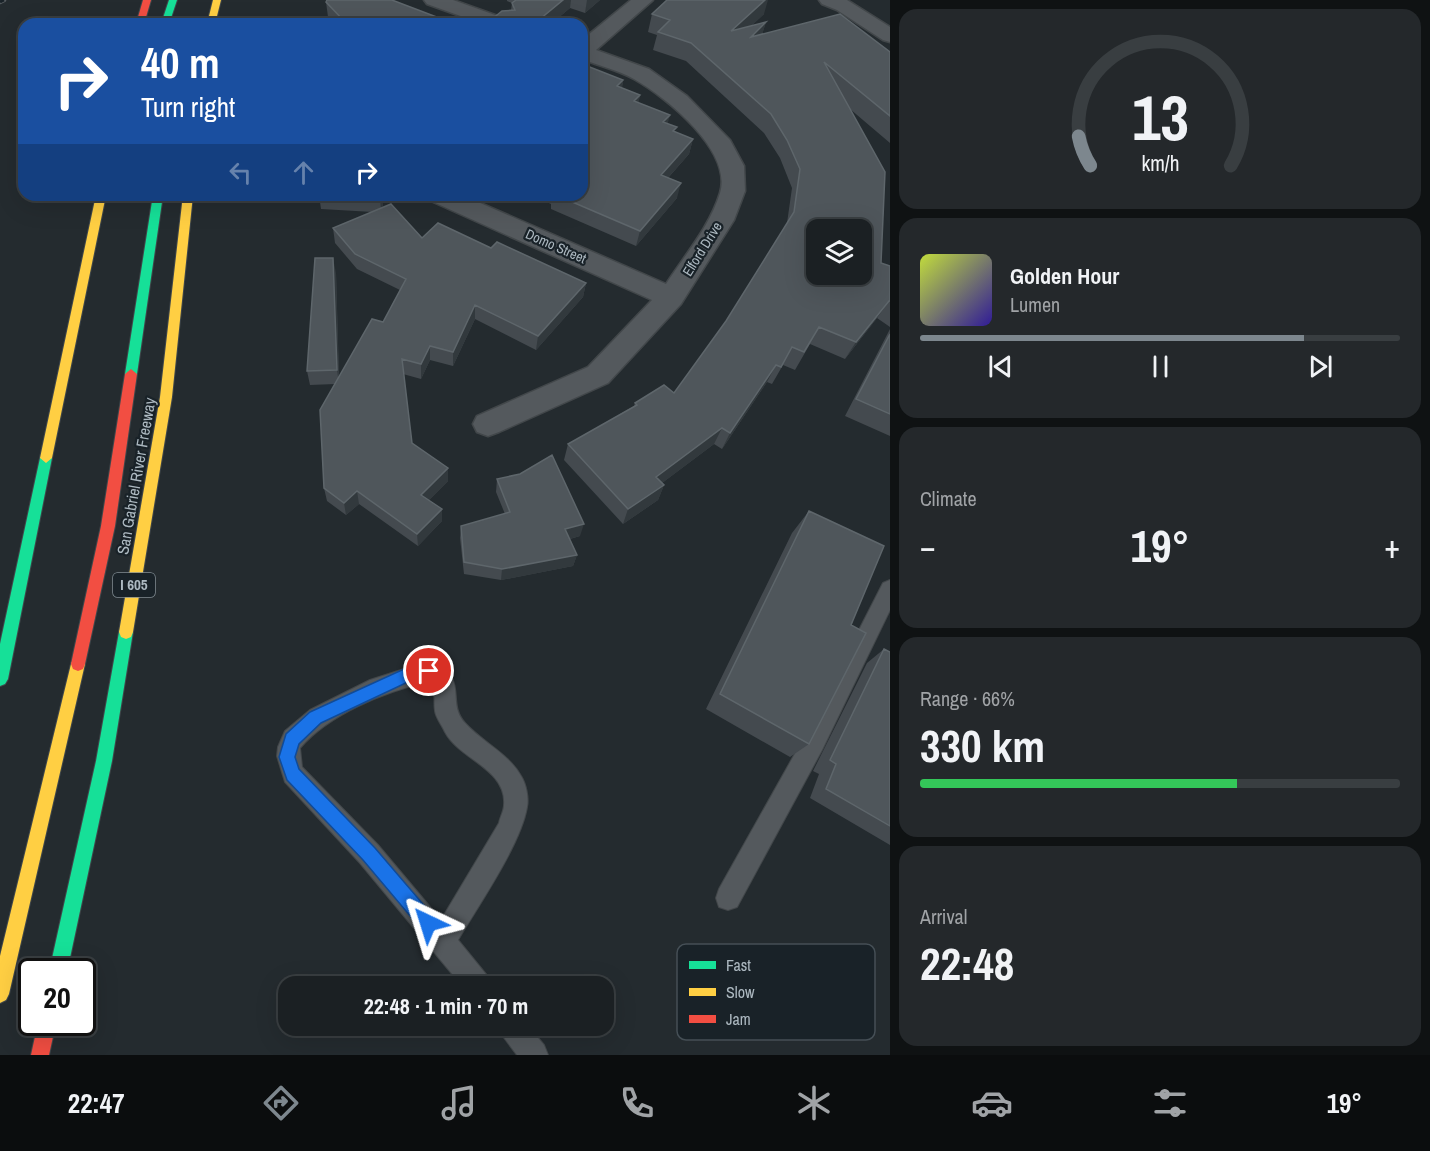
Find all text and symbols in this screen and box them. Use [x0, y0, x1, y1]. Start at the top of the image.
text: 40 m [141, 35, 220, 91]
icon: right [42, 42, 120, 120]
text: 13 [1132, 75, 1188, 159]
text: Turn right [141, 89, 235, 125]
text: km/h [1141, 149, 1179, 178]
icon: left [224, 156, 257, 189]
icon: ahead [287, 156, 320, 189]
icon: right [350, 156, 383, 189]
street label: Elford Drive [678, 219, 726, 279]
map controls [806, 219, 872, 285]
button: layers [806, 219, 872, 285]
street label: Domo Street [523, 225, 589, 267]
text: Golden Hour [1010, 261, 1119, 291]
text: Lumen [1010, 291, 1060, 318]
icon: previous [984, 350, 1017, 383]
icon: pause [1144, 350, 1177, 383]
icon: next [1304, 350, 1337, 383]
street label: San Gabriel River Freeway [111, 395, 161, 556]
text: Climate [920, 485, 977, 512]
text: 19° [1130, 515, 1190, 576]
text: − [920, 524, 936, 568]
text: + [1384, 524, 1400, 568]
road number: I 605 [113, 573, 155, 597]
pin [403, 645, 454, 696]
icon: arrive [412, 654, 445, 687]
text: Range · 66% [920, 685, 1015, 712]
text: 330 km [920, 715, 1045, 776]
position arrow [396, 891, 460, 955]
text: Arrival [920, 903, 967, 930]
text: 22:48 [920, 933, 1014, 994]
legend [677, 944, 875, 1040]
text: Fast [726, 954, 751, 976]
speed limit sign: 20 [18, 958, 96, 1036]
text: Slow [726, 981, 755, 1003]
text: 22:48 · 1 min · 70 m [364, 991, 528, 1021]
text: Jam [726, 1008, 751, 1030]
icon: directions [260, 1082, 302, 1124]
icon: music [438, 1082, 480, 1124]
icon: phone [616, 1082, 658, 1124]
icon: climate [793, 1082, 835, 1124]
icon: car [971, 1082, 1013, 1124]
icon: filters [1149, 1082, 1191, 1124]
text: 22:47 [68, 1085, 124, 1121]
text: 19° [1327, 1085, 1362, 1121]

